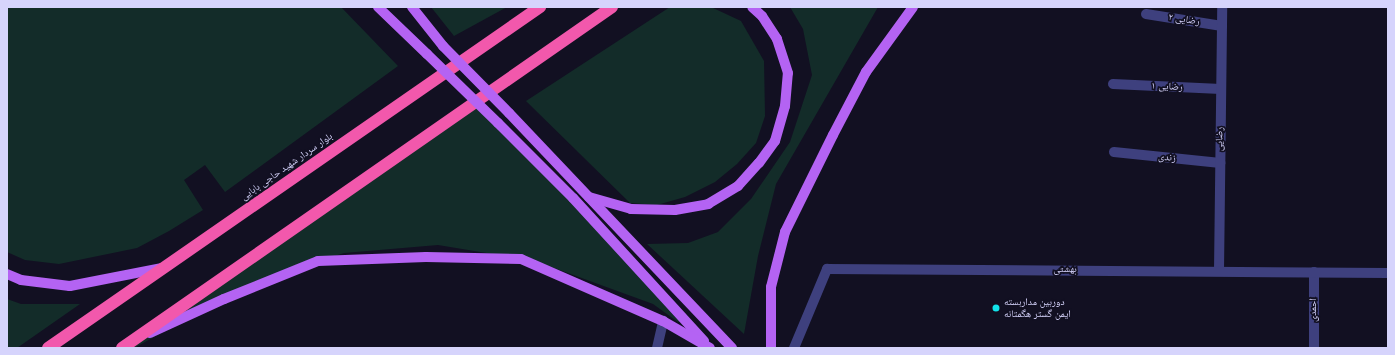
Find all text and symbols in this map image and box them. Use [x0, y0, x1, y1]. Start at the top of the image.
street label: رضایی ۲ [1167, 12, 1201, 28]
street label: رضایی ۱ [1151, 80, 1183, 94]
street label: رضایی [1214, 127, 1226, 151]
street label: بلوار سردار شهید حاجی بابایی [239, 131, 335, 203]
street label: زندی [1158, 151, 1176, 165]
street label: بهشتی [1053, 264, 1077, 276]
place label: دوربین مداربسته ایمن گستر هگمتانه [1004, 296, 1071, 320]
street label: احمدی [1308, 298, 1320, 322]
marker: دوربین مداربسته ایمن گستر هگمتانه [991, 303, 1001, 313]

